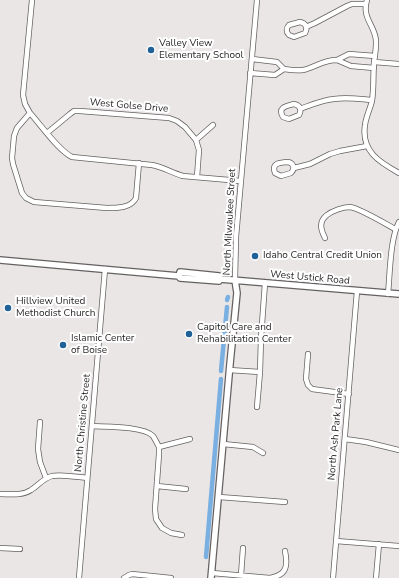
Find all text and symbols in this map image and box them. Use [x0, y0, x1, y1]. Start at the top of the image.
place label: Valley View Elementary School [159, 38, 244, 62]
marker: Valley View Elementary School [146, 45, 156, 55]
street label: West Golse Drive [89, 97, 169, 115]
street label: North Milwaukee Street [221, 168, 239, 276]
place label: Idaho Central Credit Union [263, 250, 382, 262]
marker: Idaho Central Credit Union [250, 251, 260, 261]
street label: West Ustick Road [270, 269, 350, 287]
place label: Hillview United Methodist Church [16, 296, 95, 320]
marker: Hillview United Methodist Church [3, 303, 13, 313]
place label: Capitol Care and Rehabilitation Center [197, 322, 291, 346]
marker: Capitol Care and Rehabilitation Center [184, 329, 194, 339]
place label: Islamic Center of Boise [71, 333, 134, 356]
marker: Islamic Center of Boise [58, 340, 68, 350]
street label: North Christine Street [73, 374, 93, 472]
street label: North Ash Park Lane [326, 387, 346, 481]

